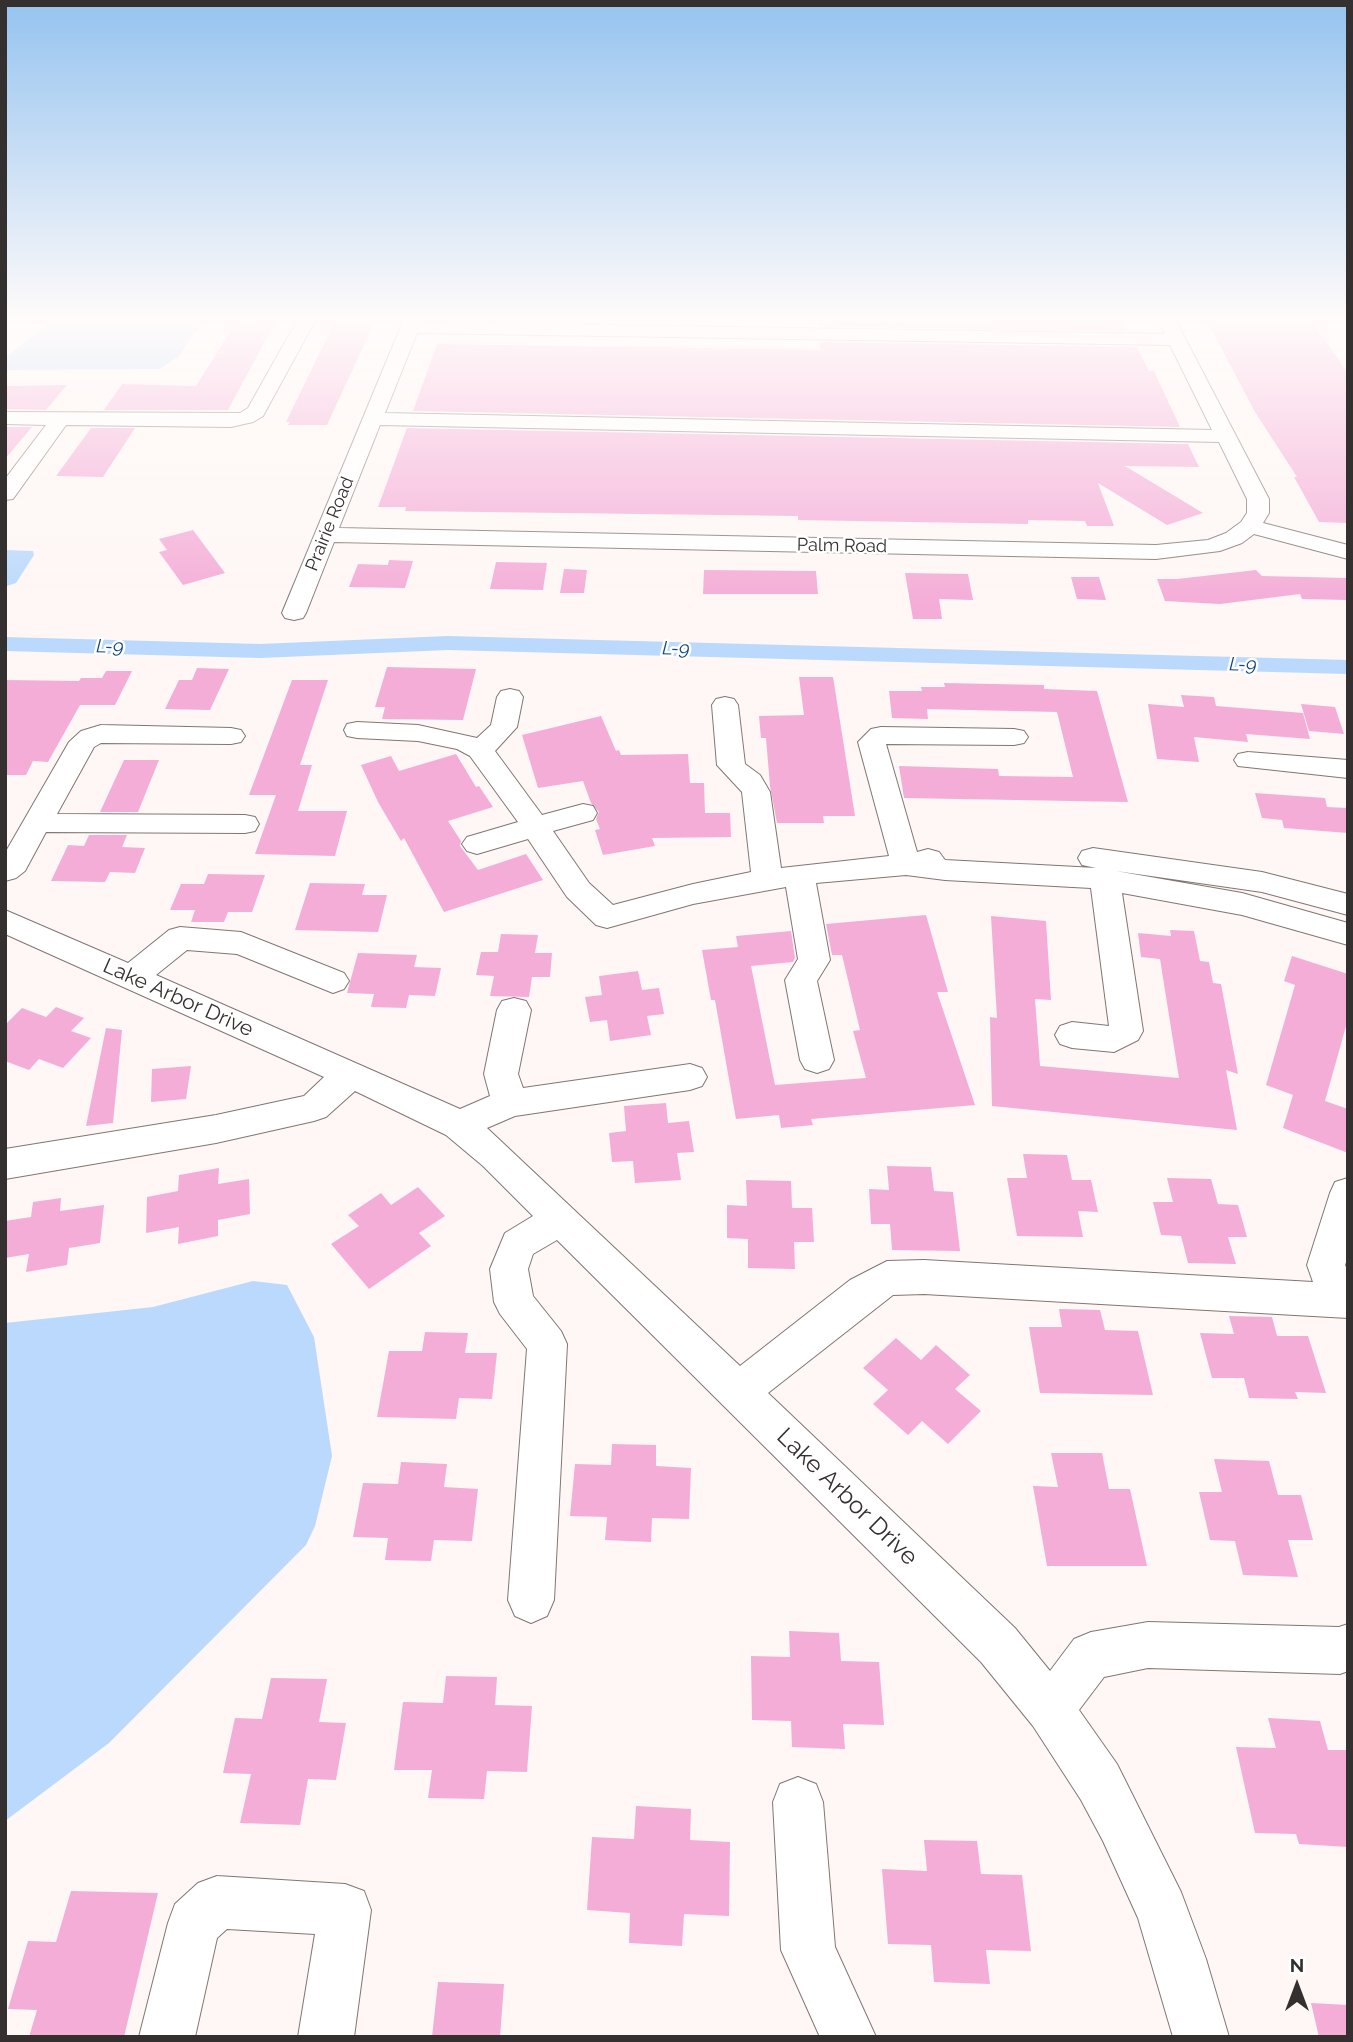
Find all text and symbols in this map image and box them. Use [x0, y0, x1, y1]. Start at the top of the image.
street label: Prairie Road [301, 474, 359, 574]
street label: Palm Road [797, 534, 887, 558]
water label: L-9 [96, 635, 124, 659]
water label: L-9 [662, 637, 690, 661]
water label: L-9 [1229, 653, 1257, 677]
street label: Lake Arbor Drive [99, 954, 257, 1042]
street label: Lake Arbor Drive [770, 1422, 924, 1572]
north arrow [1262, 1951, 1332, 2021]
text: N [1290, 1954, 1304, 1976]

